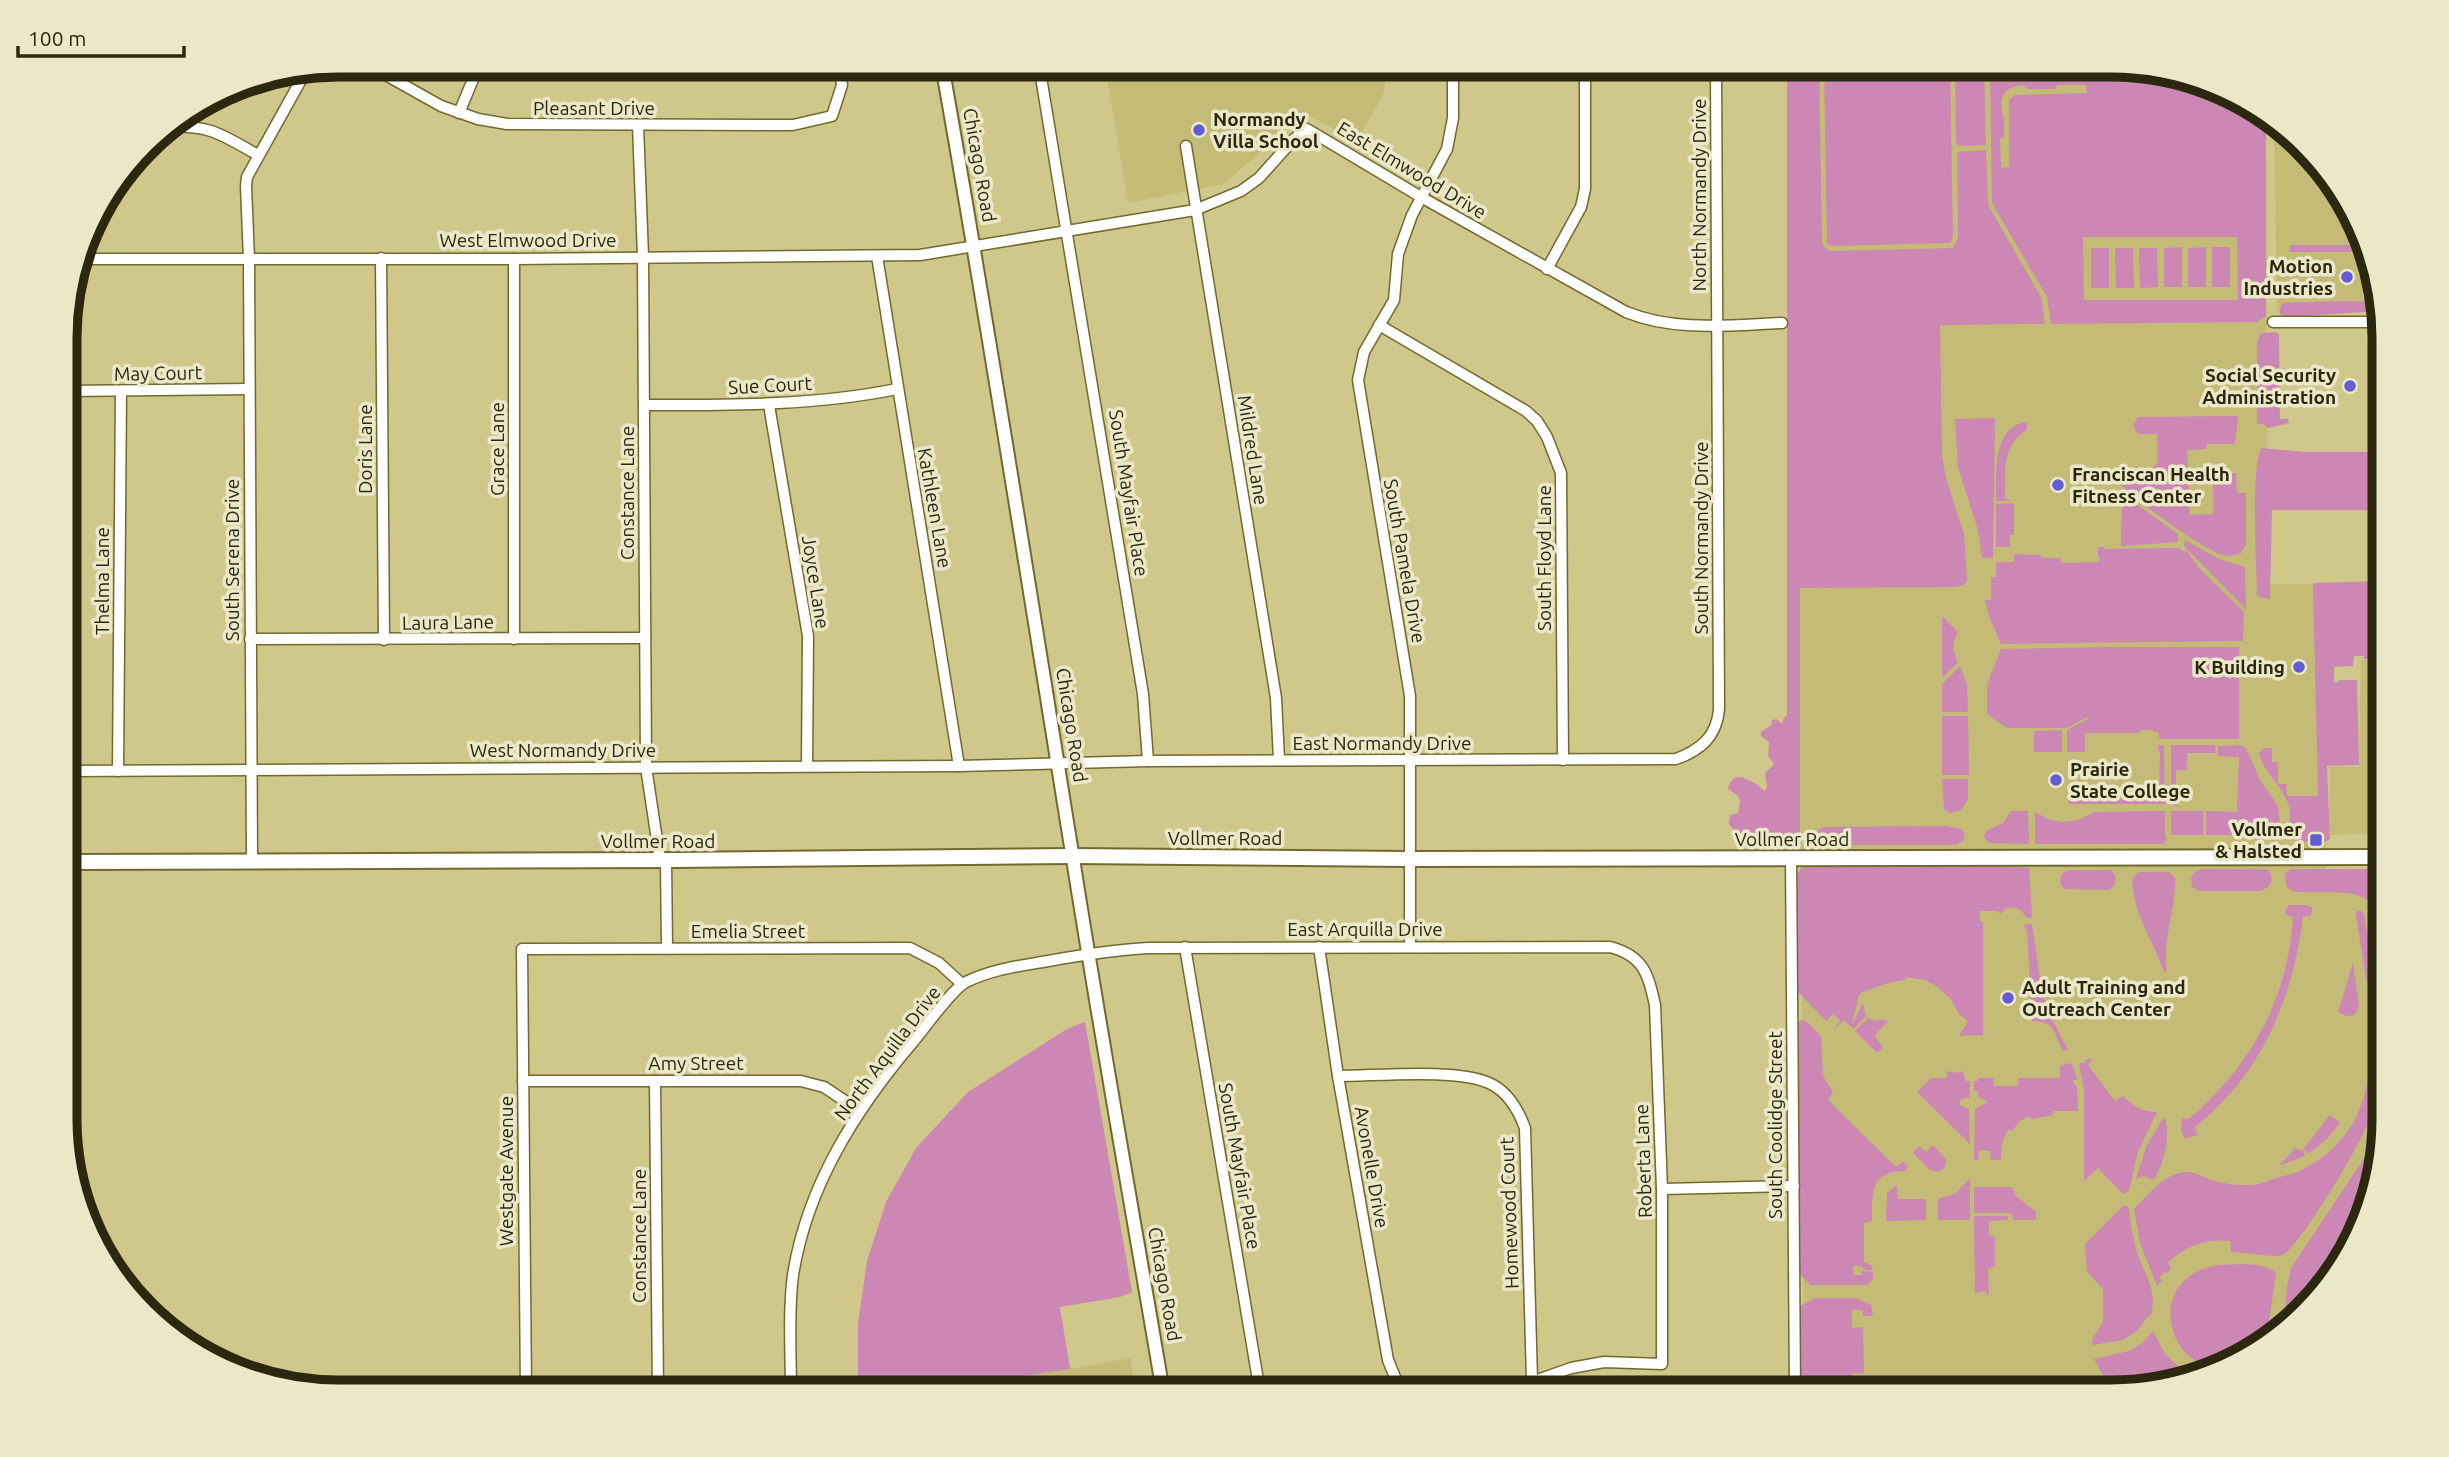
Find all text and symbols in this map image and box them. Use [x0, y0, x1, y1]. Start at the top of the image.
scale bar [18, 14, 184, 58]
text: 100 m [28, 26, 86, 50]
street label: Pleasant Drive [533, 97, 655, 119]
street label: North Normandy Drive [1688, 99, 1710, 291]
street label: Chicago Road [959, 106, 1001, 224]
place label: Normandy Villa School [1213, 108, 1319, 152]
street label: East Elmwood Drive [1334, 117, 1490, 223]
marker: Normandy Villa School [1191, 122, 1207, 138]
street label: West Elmwood Drive [439, 229, 617, 251]
place label: Motion Industries [2244, 255, 2333, 299]
marker: Motion Industries [2339, 269, 2355, 285]
street label: May Court [114, 361, 203, 385]
place label: Social Security Administration [2202, 364, 2336, 408]
street label: Sue Court [728, 372, 813, 398]
marker: Social Security Administration [2342, 378, 2358, 394]
street label: Mildred Lane [1233, 393, 1273, 507]
street label: Grace Lane [486, 402, 508, 496]
street label: Doris Lane [354, 404, 376, 494]
street label: South Mayfair Place [1105, 408, 1153, 578]
street label: Constance Lane [616, 426, 638, 560]
street label: South Normandy Drive [1690, 441, 1712, 635]
street label: Kathleen Lane [914, 446, 956, 570]
place label: Franciscan Health Fitness Center [2072, 463, 2230, 507]
street label: South Pamela Drive [1380, 477, 1430, 645]
marker: Franciscan Health Fitness Center [2050, 477, 2066, 493]
street label: South Serena Drive [221, 479, 243, 641]
street label: South Floyd Lane [1533, 485, 1555, 631]
street label: Thelma Lane [91, 527, 113, 635]
street label: Joyce Lane [798, 534, 834, 630]
street label: Laura Lane [402, 610, 494, 634]
place label: K Building [2194, 656, 2285, 678]
marker: K Building [2291, 659, 2307, 675]
street label: Chicago Road [1052, 666, 1092, 784]
street label: East Normandy Drive [1293, 732, 1471, 754]
street label: West Normandy Drive [470, 739, 656, 761]
place label: Prairie State College [2070, 758, 2190, 802]
marker: Prairie State College [2048, 772, 2064, 788]
place label: Vollmer & Halsted [2215, 818, 2302, 862]
street label: Vollmer Road [1168, 827, 1282, 849]
street label: Vollmer Road [1735, 828, 1849, 850]
street label: Vollmer Road [601, 830, 715, 852]
marker: Vollmer & Halsted [2308, 832, 2324, 848]
street label: East Arquilla Drive [1287, 918, 1443, 940]
street label: Emelia Street [691, 920, 806, 942]
place label: Adult Training and Outreach Center [2022, 976, 2186, 1020]
street label: North Aquilla Drive [829, 981, 945, 1125]
marker: Adult Training and Outreach Center [2000, 990, 2016, 1006]
street label: South Coolidge Street [1764, 1030, 1786, 1219]
street label: Amy Street [648, 1052, 744, 1074]
street label: South Mayfair Place [1215, 1081, 1265, 1251]
street label: Westgate Avenue [495, 1096, 517, 1246]
street label: Avonelle Drive [1350, 1104, 1394, 1230]
street label: Roberta Lane [1630, 1104, 1656, 1218]
street label: Homewood Court [1495, 1136, 1523, 1289]
street label: Constance Lane [628, 1169, 650, 1303]
street label: Chicago Road [1144, 1225, 1186, 1343]

